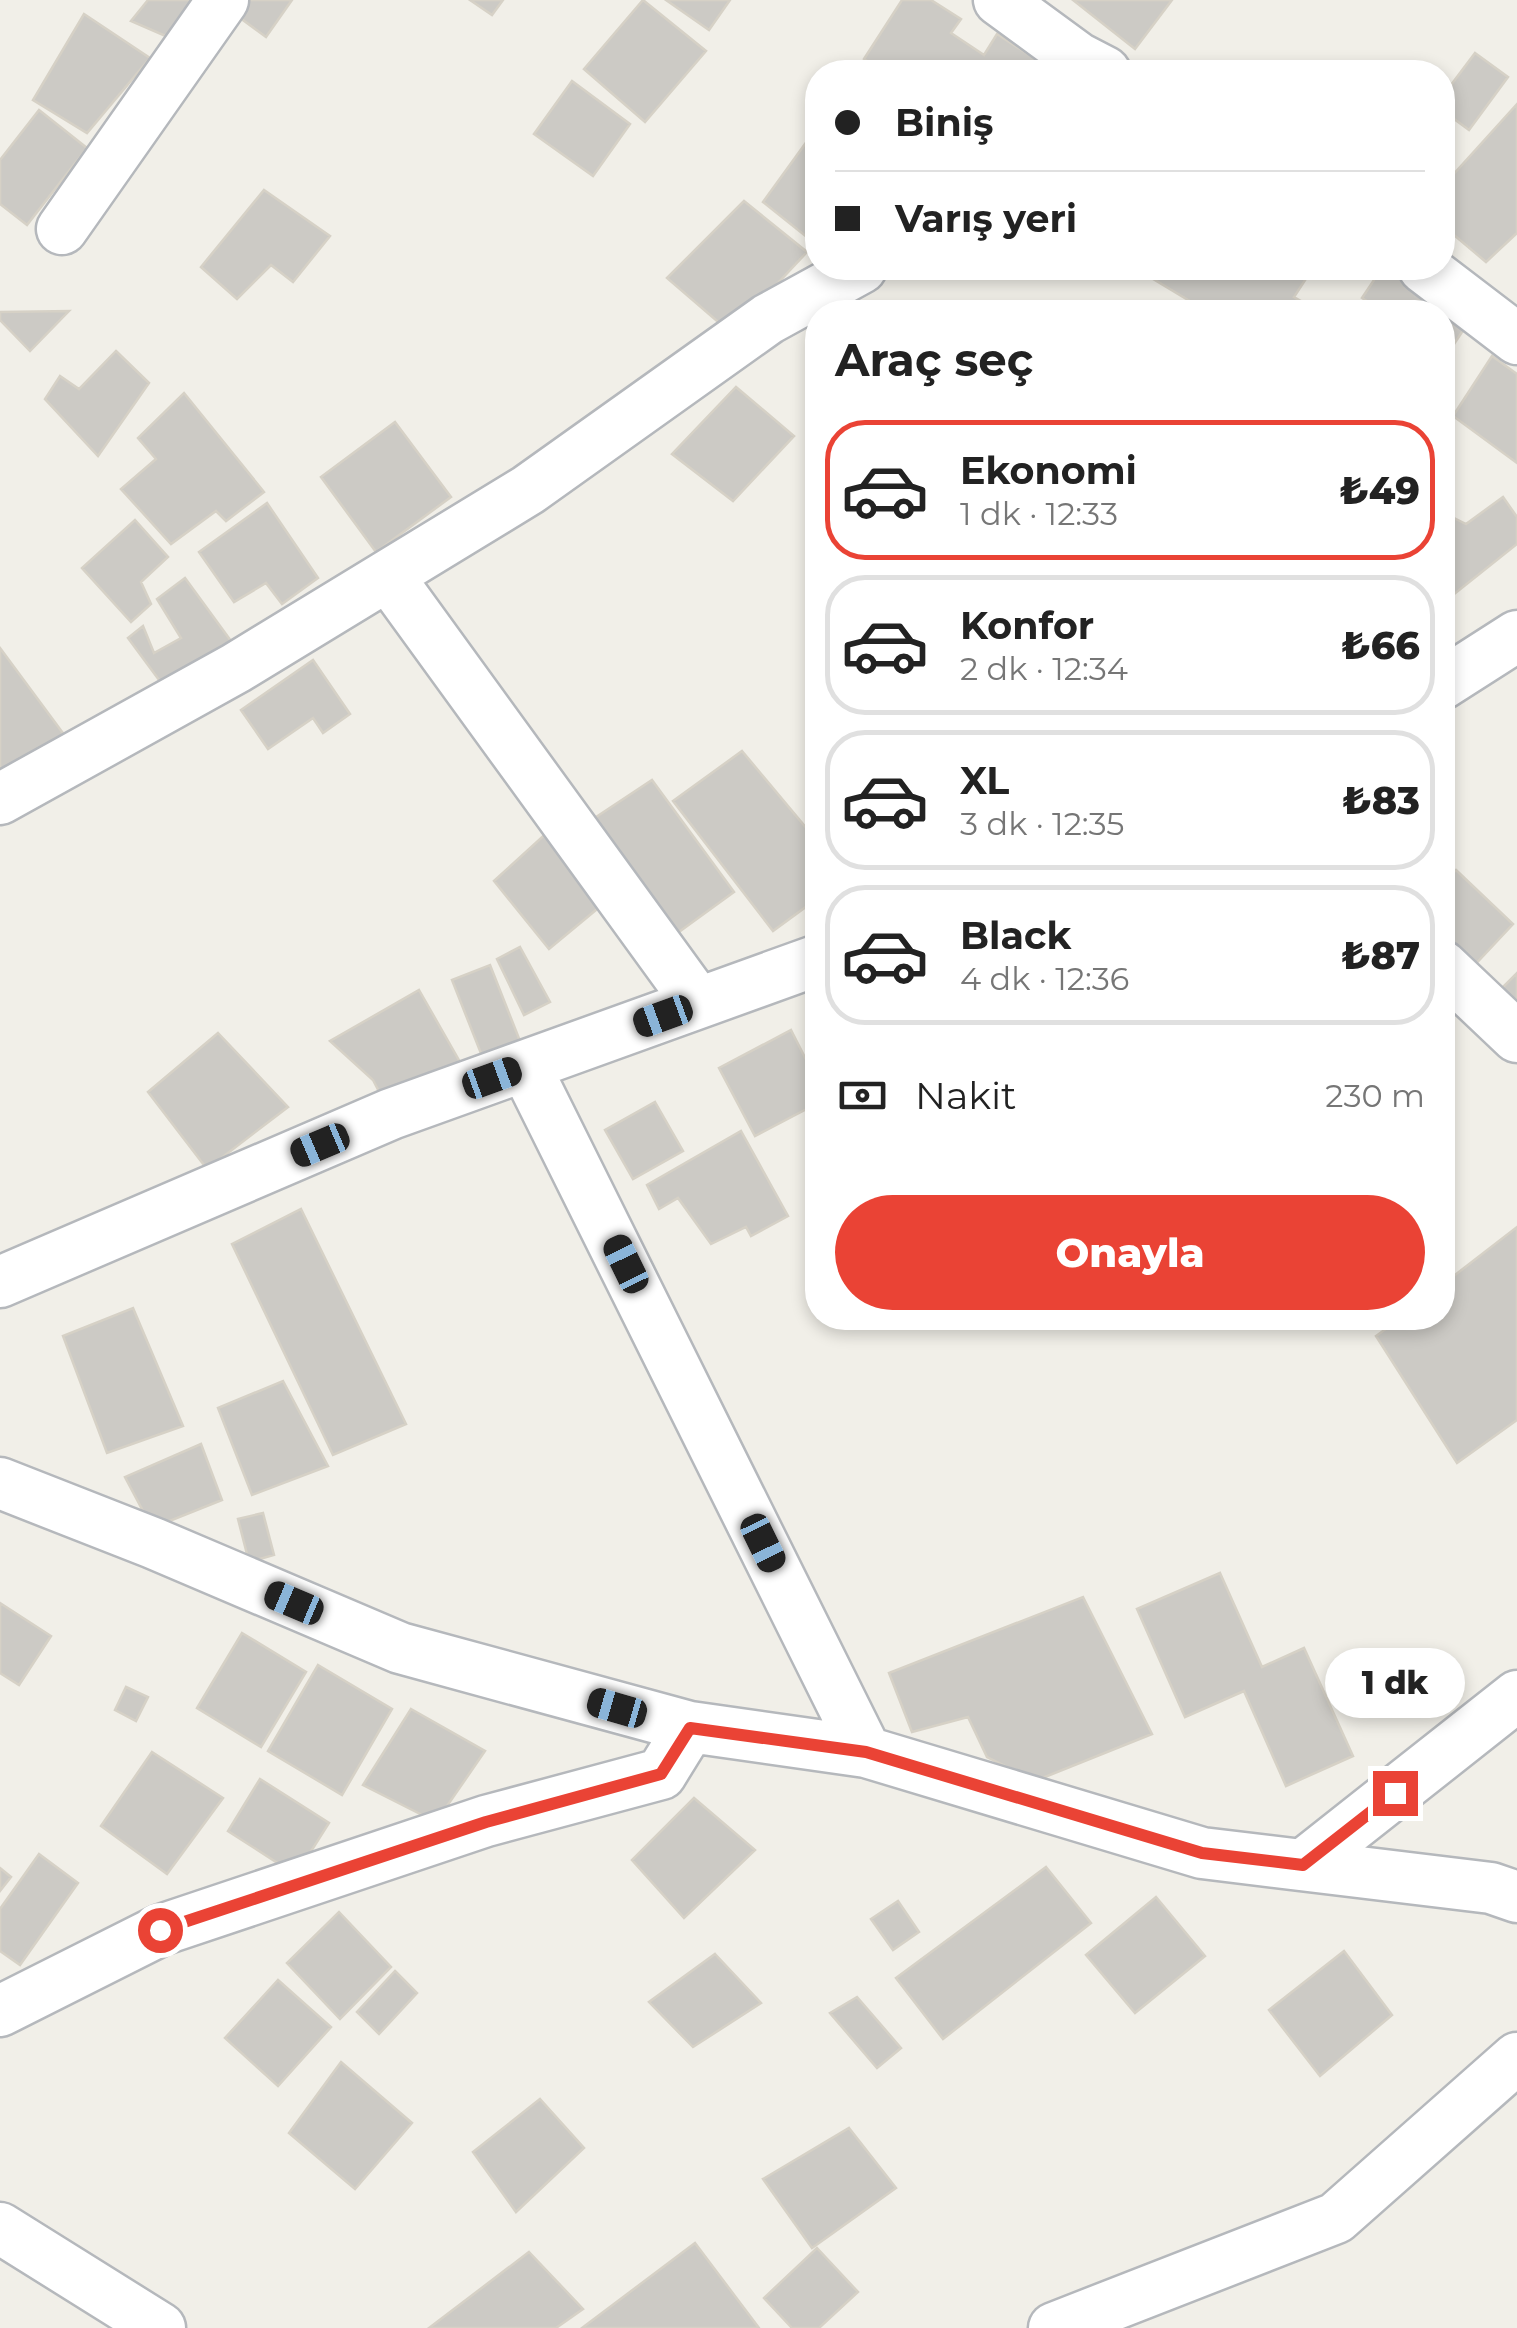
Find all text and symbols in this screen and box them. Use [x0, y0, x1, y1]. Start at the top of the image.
text: Biniş [895, 99, 993, 146]
text: Varış yeri [895, 195, 1077, 242]
text: Araç seç [835, 332, 1033, 387]
icon: car [840, 445, 930, 535]
text: Ekonomi [960, 447, 1137, 494]
text: ₺49 [1339, 467, 1420, 514]
text: 1 dk · 12:33 [960, 494, 1118, 533]
icon: car [840, 600, 930, 690]
text: Konfor [960, 602, 1094, 649]
text: ₺66 [1341, 622, 1420, 669]
text: 2 dk · 12:34 [960, 649, 1128, 688]
icon: car [840, 755, 930, 845]
text: XL [960, 757, 1009, 804]
text: ₺83 [1342, 777, 1420, 824]
text: 3 dk · 12:35 [960, 804, 1124, 843]
icon: car [840, 910, 930, 1000]
text: Black [960, 912, 1071, 959]
text: ₺87 [1341, 932, 1420, 979]
text: 4 dk · 12:36 [960, 959, 1129, 998]
car [630, 992, 696, 1040]
car [459, 1054, 525, 1102]
icon: cash [835, 1068, 890, 1123]
text: Nakit [915, 1072, 1016, 1119]
text: 230 m [1325, 1076, 1425, 1115]
car [287, 1119, 353, 1171]
button: Onayla [835, 1195, 1425, 1310]
car [599, 1230, 653, 1298]
car [736, 1509, 790, 1577]
car [261, 1577, 327, 1629]
callout: 1 dk [1325, 1648, 1465, 1718]
text: 1 dk [1362, 1663, 1428, 1702]
car [584, 1685, 650, 1731]
route end [1373, 1771, 1418, 1816]
route start [138, 1908, 183, 1953]

